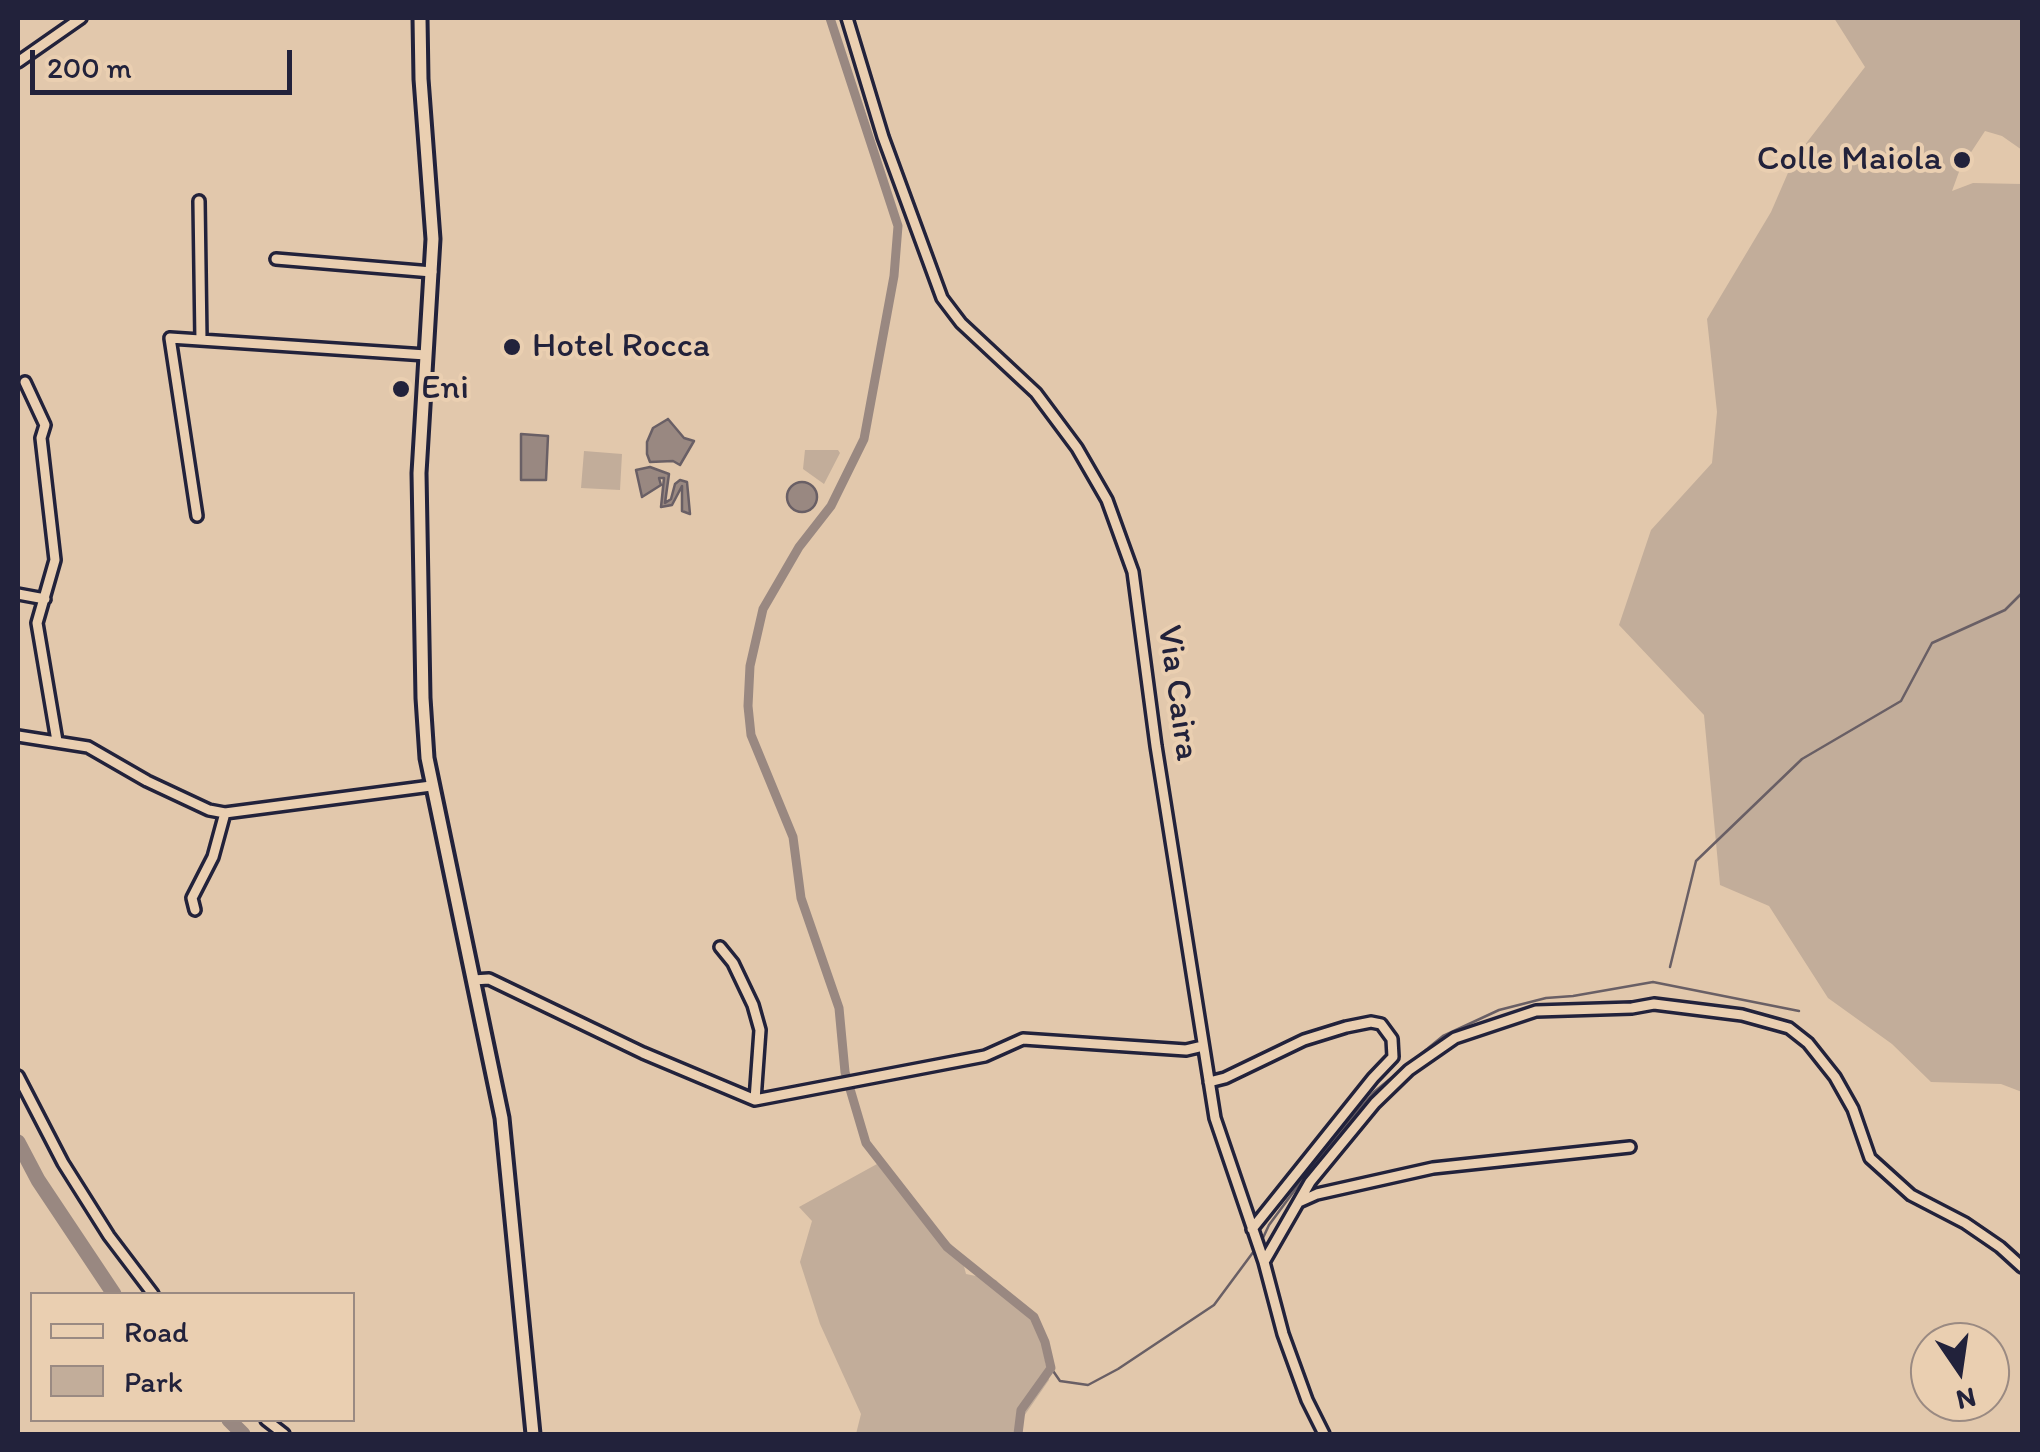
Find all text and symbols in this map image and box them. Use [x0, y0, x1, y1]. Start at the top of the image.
scale bar [35, 30, 298, 92]
text: 200 m [47, 49, 132, 86]
place label: Colle Maiola [1757, 139, 1942, 181]
marker: Colle Maiola [1951, 149, 1973, 171]
place label: Hotel Rocca [532, 326, 710, 368]
marker: Hotel Rocca [501, 336, 523, 358]
place label: Eni [421, 368, 469, 410]
marker: Eni [390, 378, 412, 400]
street label: Via Caira [1147, 623, 1207, 763]
legend [30, 1292, 355, 1422]
text: Road [124, 1313, 189, 1350]
north arrow [1910, 1322, 2010, 1422]
text: Park [124, 1363, 183, 1400]
text: N [1953, 1381, 1979, 1418]

